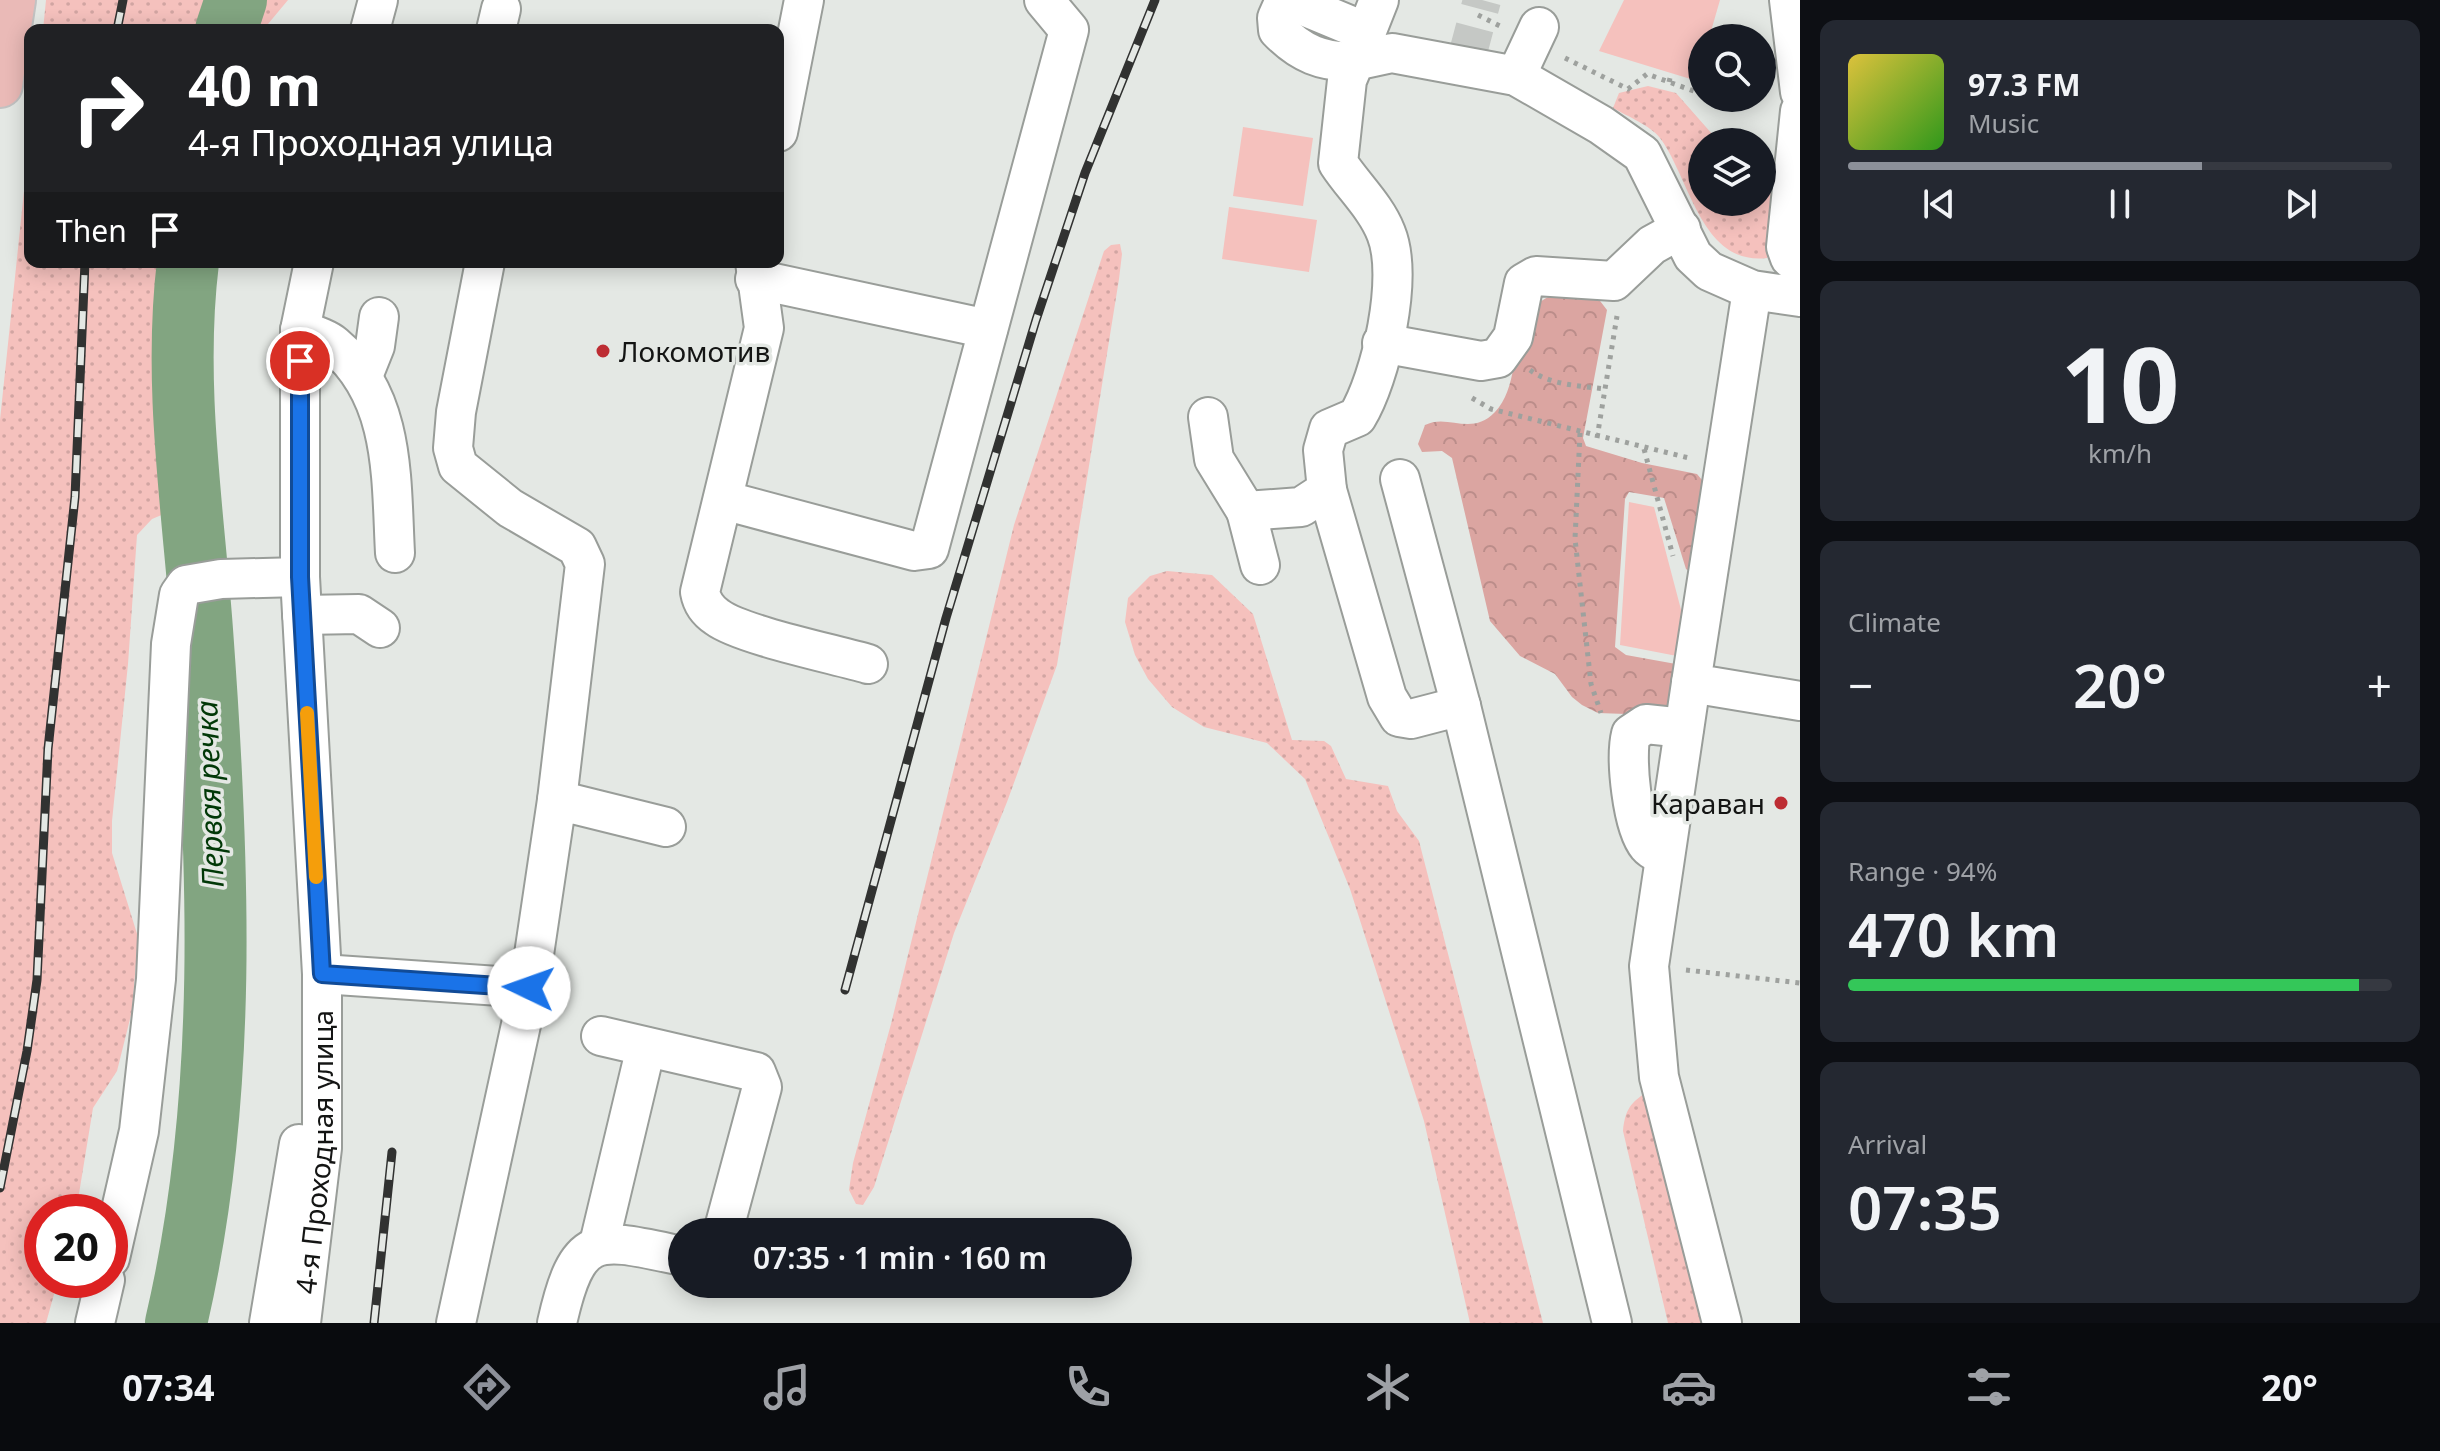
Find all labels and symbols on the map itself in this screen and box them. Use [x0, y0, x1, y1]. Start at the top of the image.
pin [266, 327, 334, 395]
place label: Локомотив [619, 332, 770, 370]
marker: Локомотив [594, 342, 612, 360]
water label: Первая речка [185, 700, 233, 888]
place label: Караван [1651, 784, 1765, 822]
marker: Караван [1772, 794, 1790, 812]
position arrow [487, 946, 571, 1030]
street label: 4-я Проходная улица [286, 1010, 341, 1296]
speed limit sign: 20 [24, 1194, 128, 1298]

